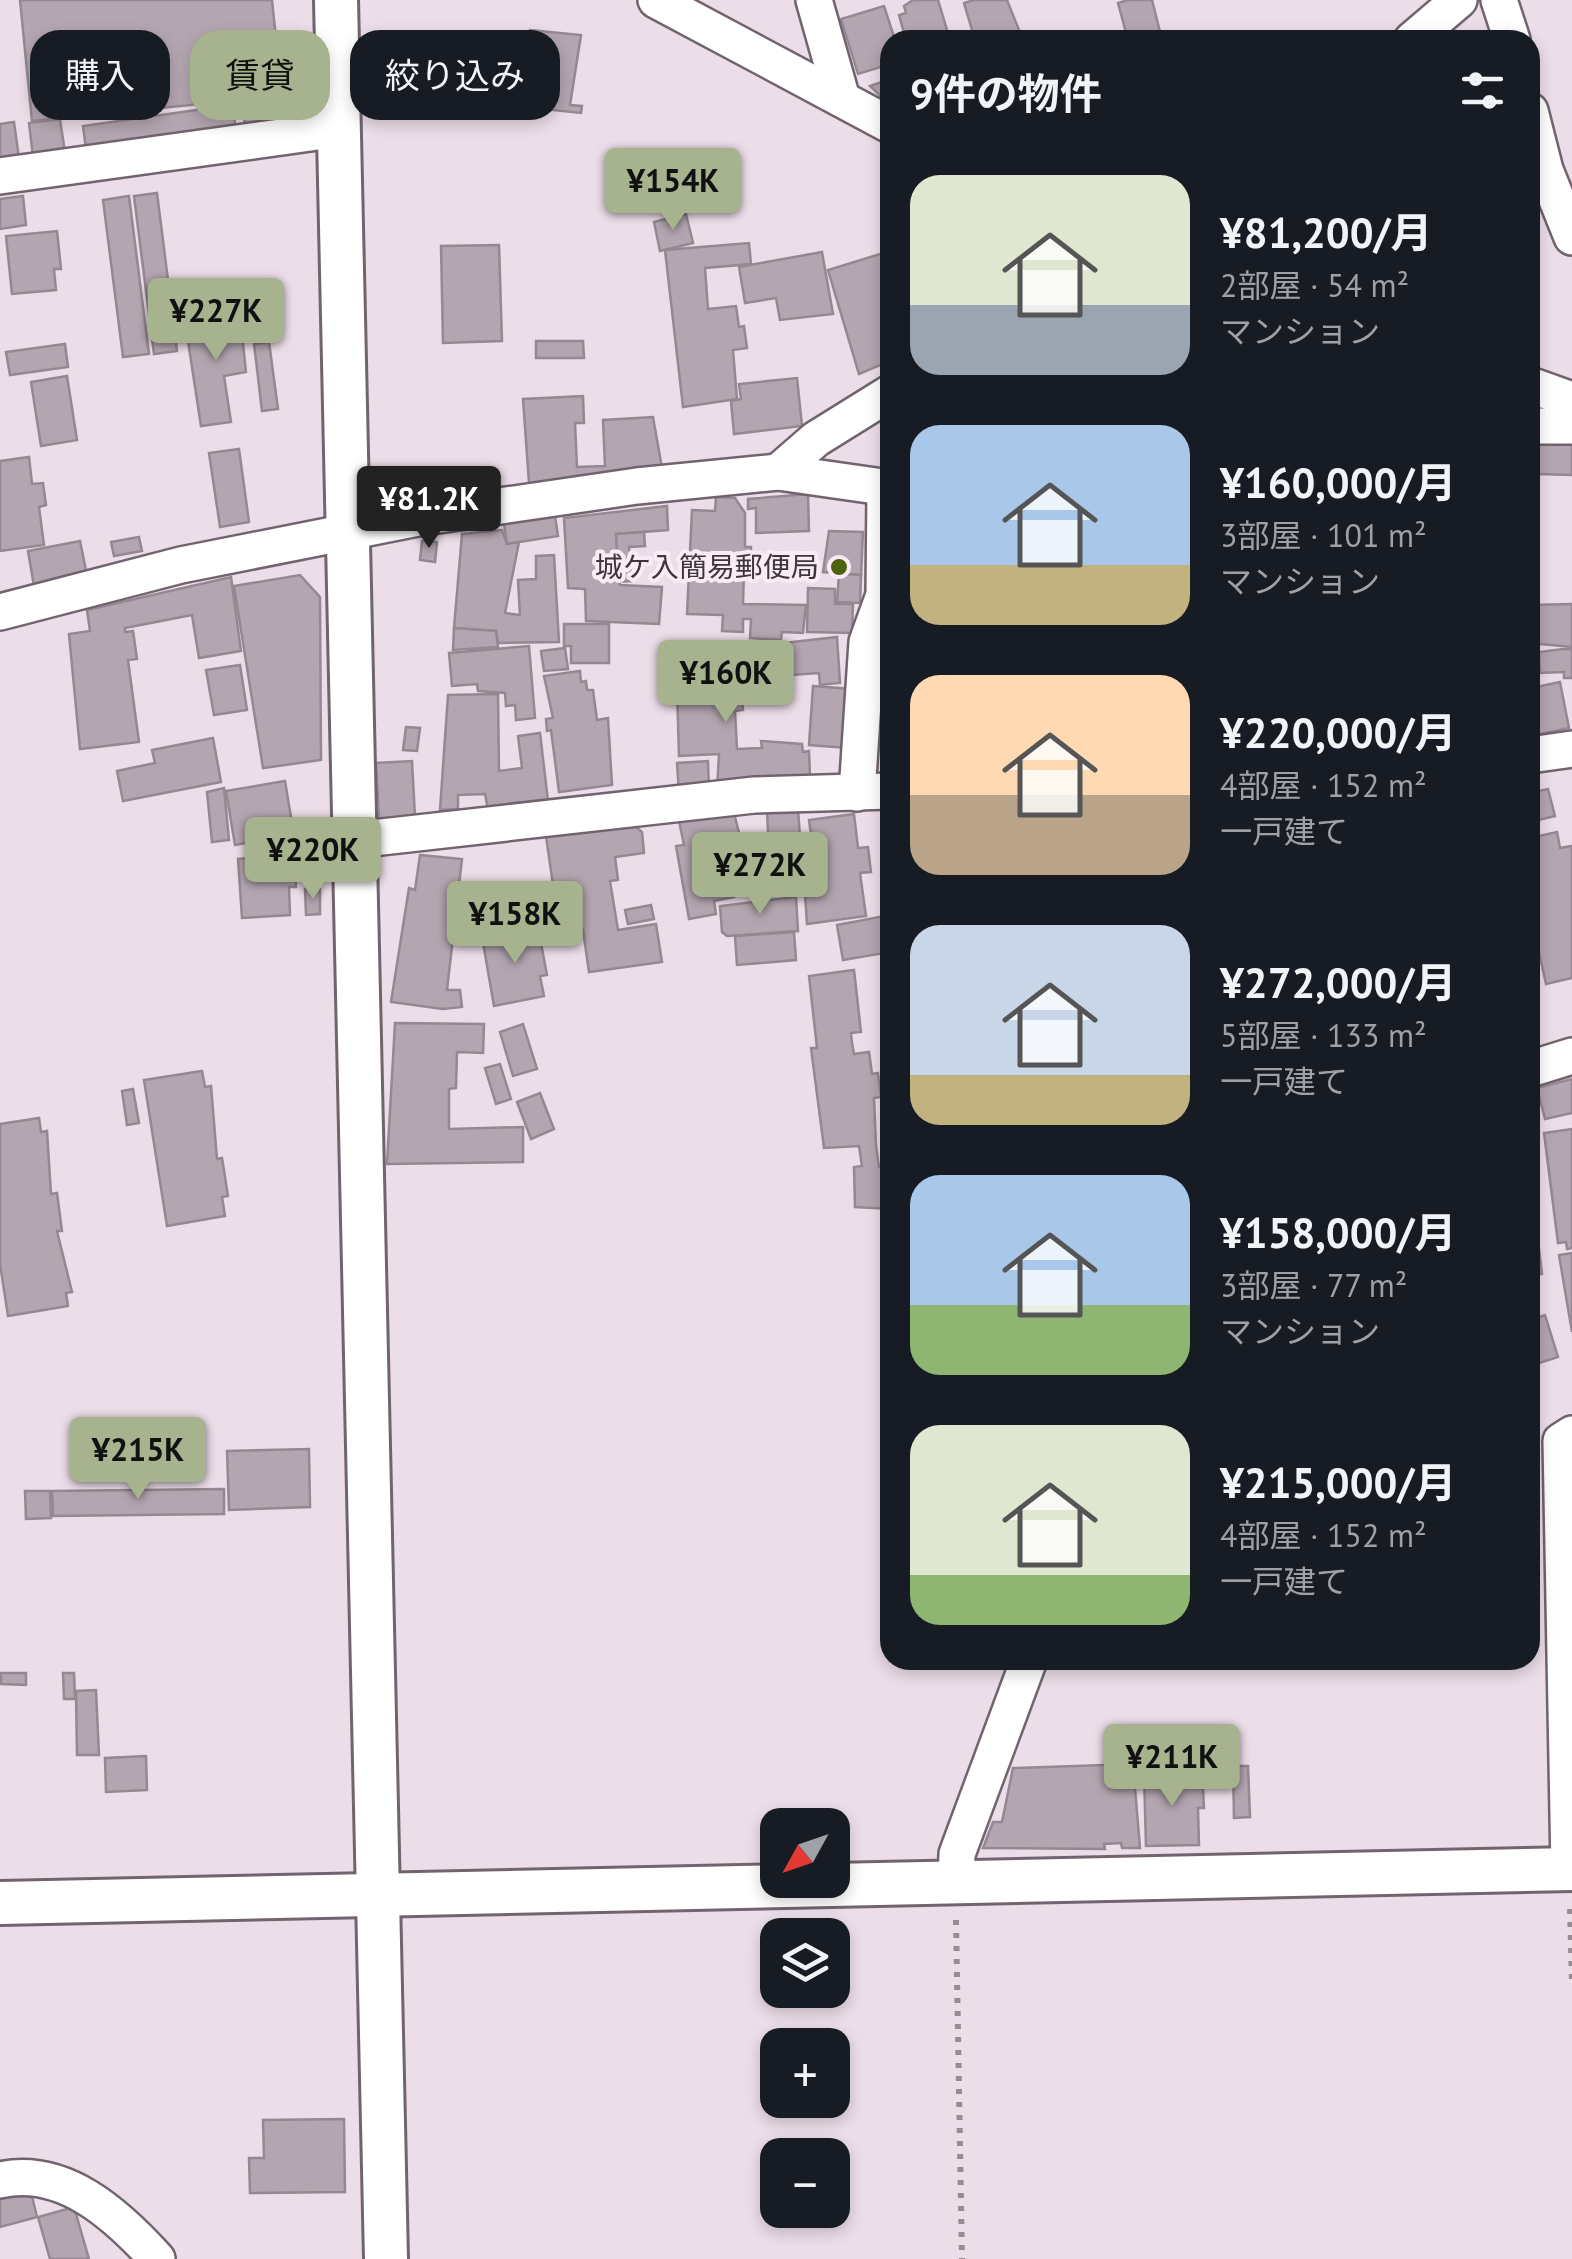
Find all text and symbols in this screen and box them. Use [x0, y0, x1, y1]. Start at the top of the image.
chip: 購入 [30, 30, 170, 120]
chip: 賃貸 [190, 30, 330, 120]
chip: 絞り込み [350, 30, 560, 120]
icon: filters [1455, 63, 1510, 118]
text: 9件の物件 [910, 66, 1102, 121]
pin: ¥154K [603, 148, 743, 233]
text: ¥154K [627, 159, 719, 201]
text: ¥81,200/月 [1220, 205, 1433, 260]
icon: home [990, 215, 1110, 335]
text: 2部屋 · 54 m² [1220, 264, 1409, 306]
pin: ¥227K [146, 278, 286, 363]
text: ¥227K [170, 289, 262, 331]
text: マンション [1220, 310, 1380, 352]
text: ¥160,000/月 [1220, 455, 1456, 510]
icon: home [990, 465, 1110, 585]
pin: ¥81.2K [348, 466, 510, 551]
text: ¥81.2K [379, 477, 479, 519]
text: 3部屋 · 101 m² [1220, 514, 1427, 556]
place label: 城ケ入簡易郵便局 [595, 548, 819, 585]
marker: 城ケ入簡易郵便局 [828, 556, 850, 578]
text: マンション [1220, 560, 1380, 602]
pin: ¥160K [656, 640, 796, 725]
text: ¥160K [680, 651, 772, 693]
text: ¥220,000/月 [1220, 705, 1456, 760]
icon: home [990, 715, 1110, 835]
text: 4部屋 · 152 m² [1220, 764, 1427, 806]
text: 一戸建て [1220, 810, 1348, 852]
pin: ¥220K [243, 817, 383, 902]
text: ¥220K [267, 828, 359, 870]
pin: ¥272K [690, 832, 830, 917]
text: ¥272K [714, 843, 806, 885]
pin: ¥158K [445, 881, 585, 966]
text: ¥158K [469, 892, 561, 934]
text: ¥272,000/月 [1220, 955, 1456, 1010]
icon: home [990, 965, 1110, 1085]
text: 5部屋 · 133 m² [1220, 1014, 1427, 1056]
text: 一戸建て [1220, 1060, 1348, 1102]
text: ¥158,000/月 [1220, 1205, 1456, 1260]
icon: home [990, 1215, 1110, 1335]
text: 3部屋 · 77 m² [1220, 1264, 1407, 1306]
text: マンション [1220, 1310, 1380, 1352]
pin: ¥215K [68, 1417, 208, 1502]
text: ¥215K [92, 1428, 184, 1470]
text: ¥215,000/月 [1220, 1455, 1456, 1510]
icon: home [990, 1465, 1110, 1585]
text: 4部屋 · 152 m² [1220, 1514, 1427, 1556]
text: 一戸建て [1220, 1560, 1348, 1602]
pin: ¥211K [1102, 1724, 1242, 1809]
text: ¥211K [1126, 1735, 1218, 1777]
north arrow [760, 1808, 850, 1898]
map controls [760, 1808, 850, 2228]
button: layers [760, 1918, 850, 2008]
button: + [760, 2028, 850, 2118]
button: − [760, 2138, 850, 2228]

